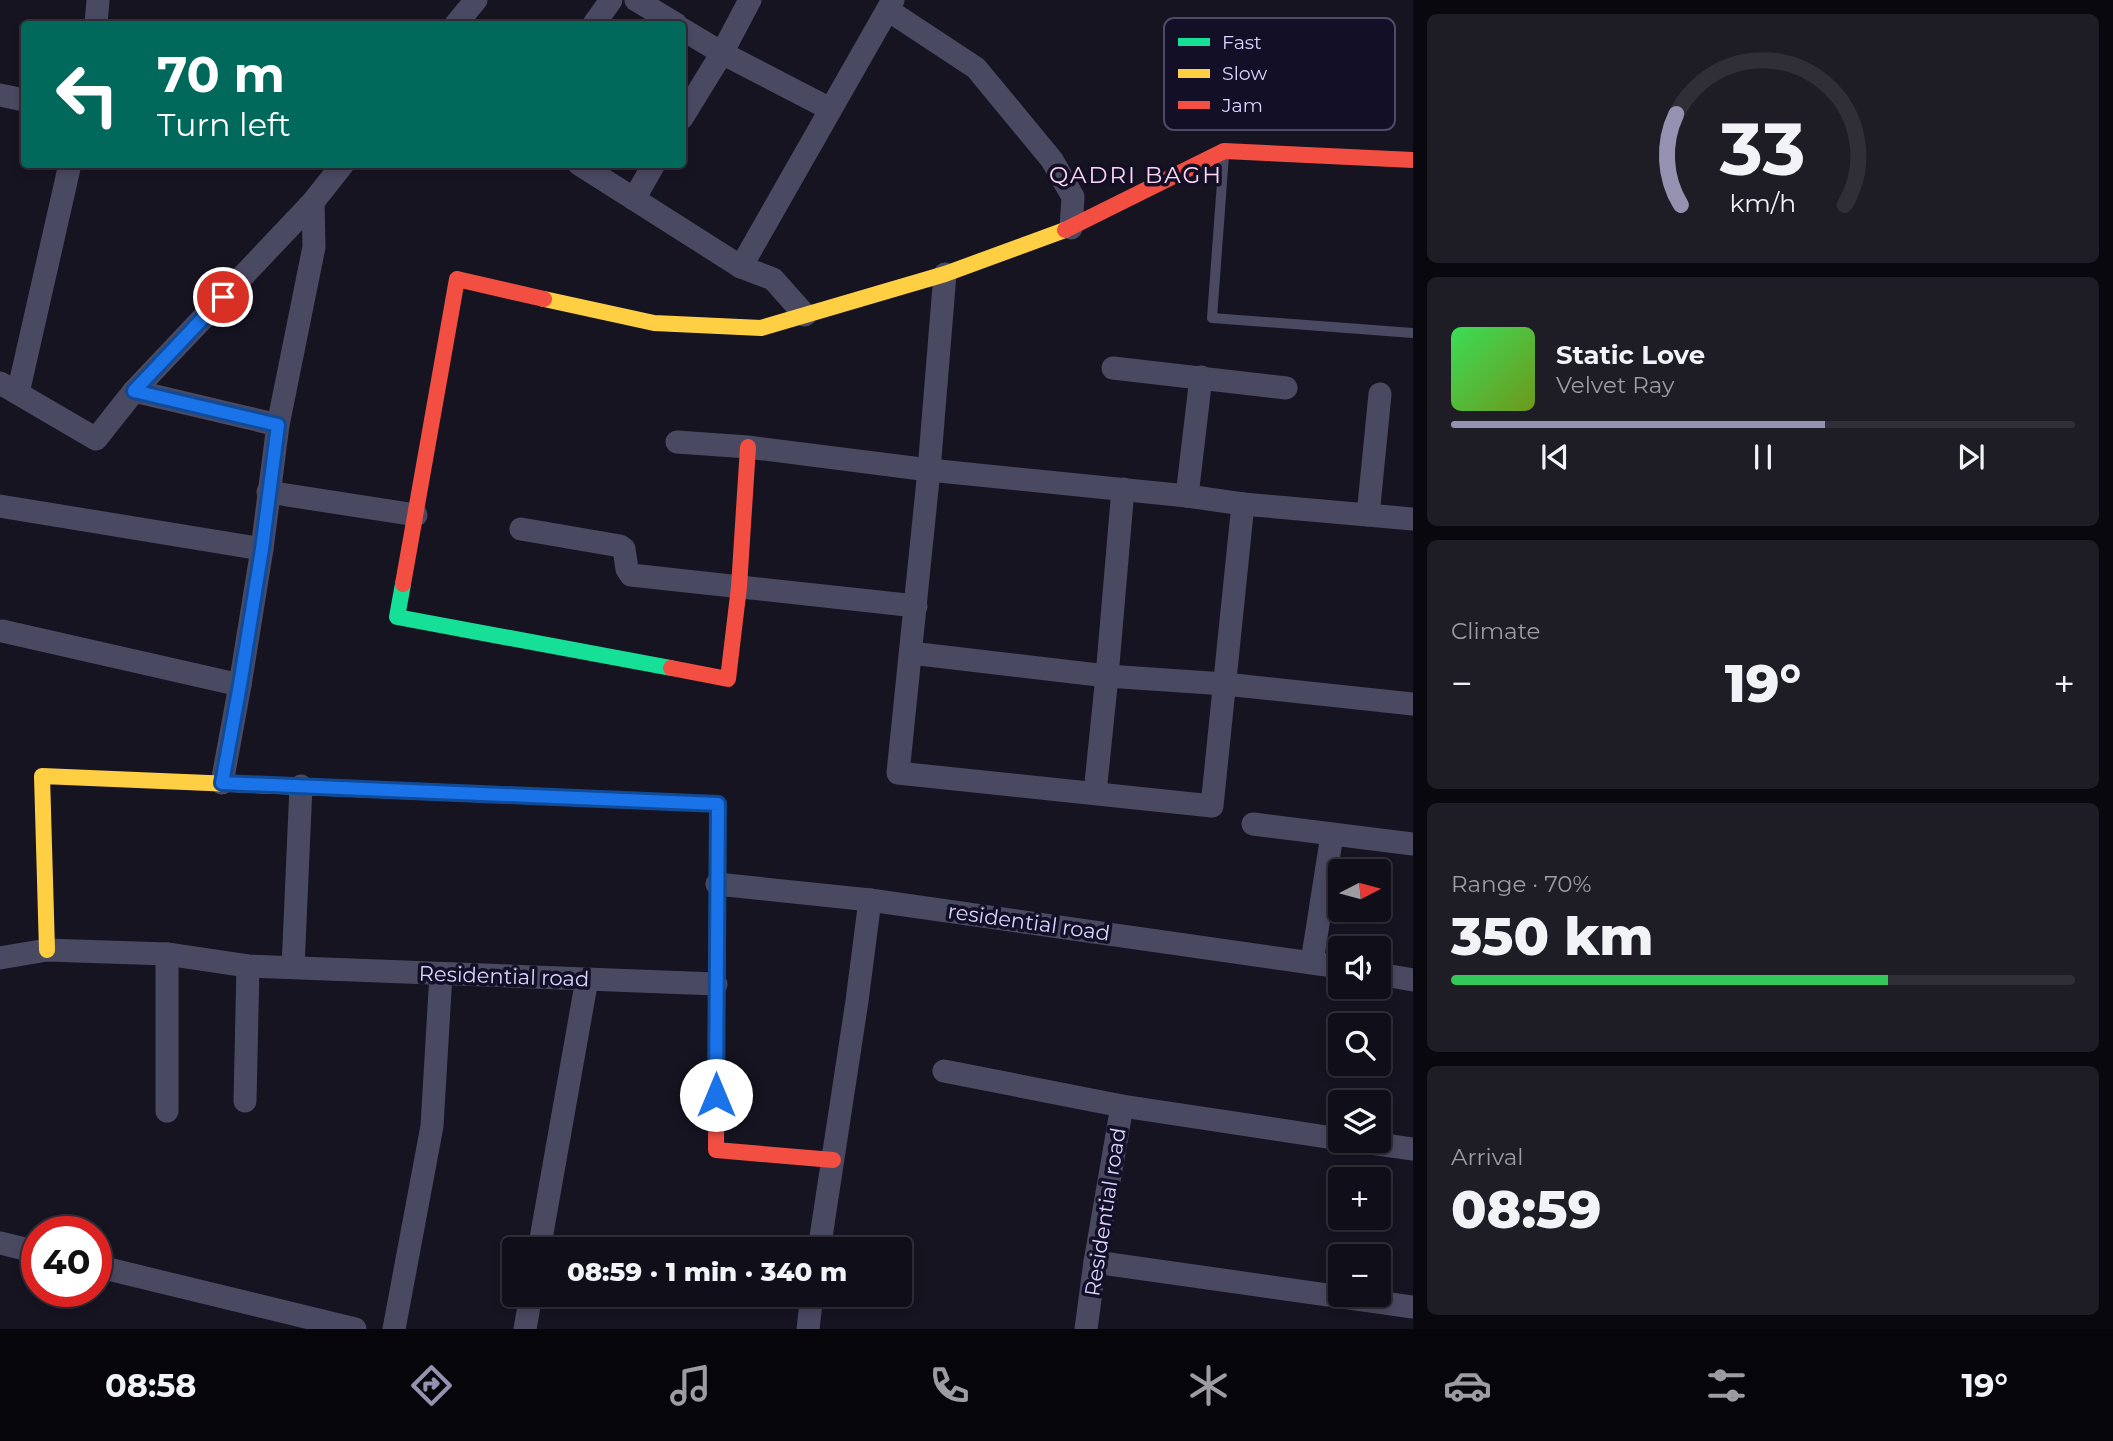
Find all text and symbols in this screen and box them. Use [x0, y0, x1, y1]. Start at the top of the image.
legend [1164, 18, 1395, 130]
text: Fast [1222, 31, 1262, 54]
text: 70 m [157, 45, 285, 104]
icon: left [42, 49, 133, 140]
text: Slow [1222, 62, 1267, 85]
text: Jam [1221, 94, 1263, 117]
text: Turn left [157, 105, 291, 144]
text: 33 [1719, 105, 1806, 193]
district label: QADRI BAGH [1049, 161, 1223, 189]
text: km/h [1730, 187, 1796, 217]
pin [193, 267, 253, 327]
icon: arrive [204, 278, 242, 316]
text: Static Love [1556, 339, 1705, 371]
text: Velvet Ray [1556, 371, 1674, 399]
icon: previous [1536, 438, 1574, 476]
icon: pause [1744, 438, 1782, 476]
icon: next [1952, 438, 1990, 476]
text: Climate [1451, 617, 1540, 645]
text: 19° [1725, 652, 1801, 715]
text: − [1451, 660, 1473, 707]
text: + [2053, 660, 2075, 707]
north arrow [1328, 859, 1391, 922]
map controls [1328, 859, 1391, 1307]
text: Range · 70% [1451, 870, 1592, 898]
street label: residential road [946, 898, 1112, 946]
text: 350 km [1451, 905, 1654, 968]
button: sound [1328, 936, 1391, 999]
street label: Residential road [418, 961, 590, 991]
button: search [1328, 1013, 1391, 1076]
position arrow [679, 1058, 753, 1132]
button: layers [1328, 1090, 1391, 1153]
street label: Residential road [1079, 1126, 1131, 1298]
text: Arrival [1451, 1143, 1524, 1171]
button: + [1328, 1167, 1391, 1230]
text: 08:59 [1451, 1178, 1601, 1241]
speed limit sign: 40 [21, 1216, 112, 1307]
button: − [1328, 1244, 1391, 1307]
text: 08:59 · 1 min · 340 m [567, 1256, 847, 1288]
icon: directions [407, 1361, 456, 1410]
icon: music [666, 1361, 715, 1410]
icon: phone [925, 1361, 974, 1410]
icon: climate [1184, 1361, 1233, 1410]
icon: car [1443, 1361, 1492, 1410]
icon: filters [1702, 1361, 1751, 1410]
text: 08:58 [105, 1366, 196, 1405]
text: 19° [1962, 1366, 2008, 1405]

